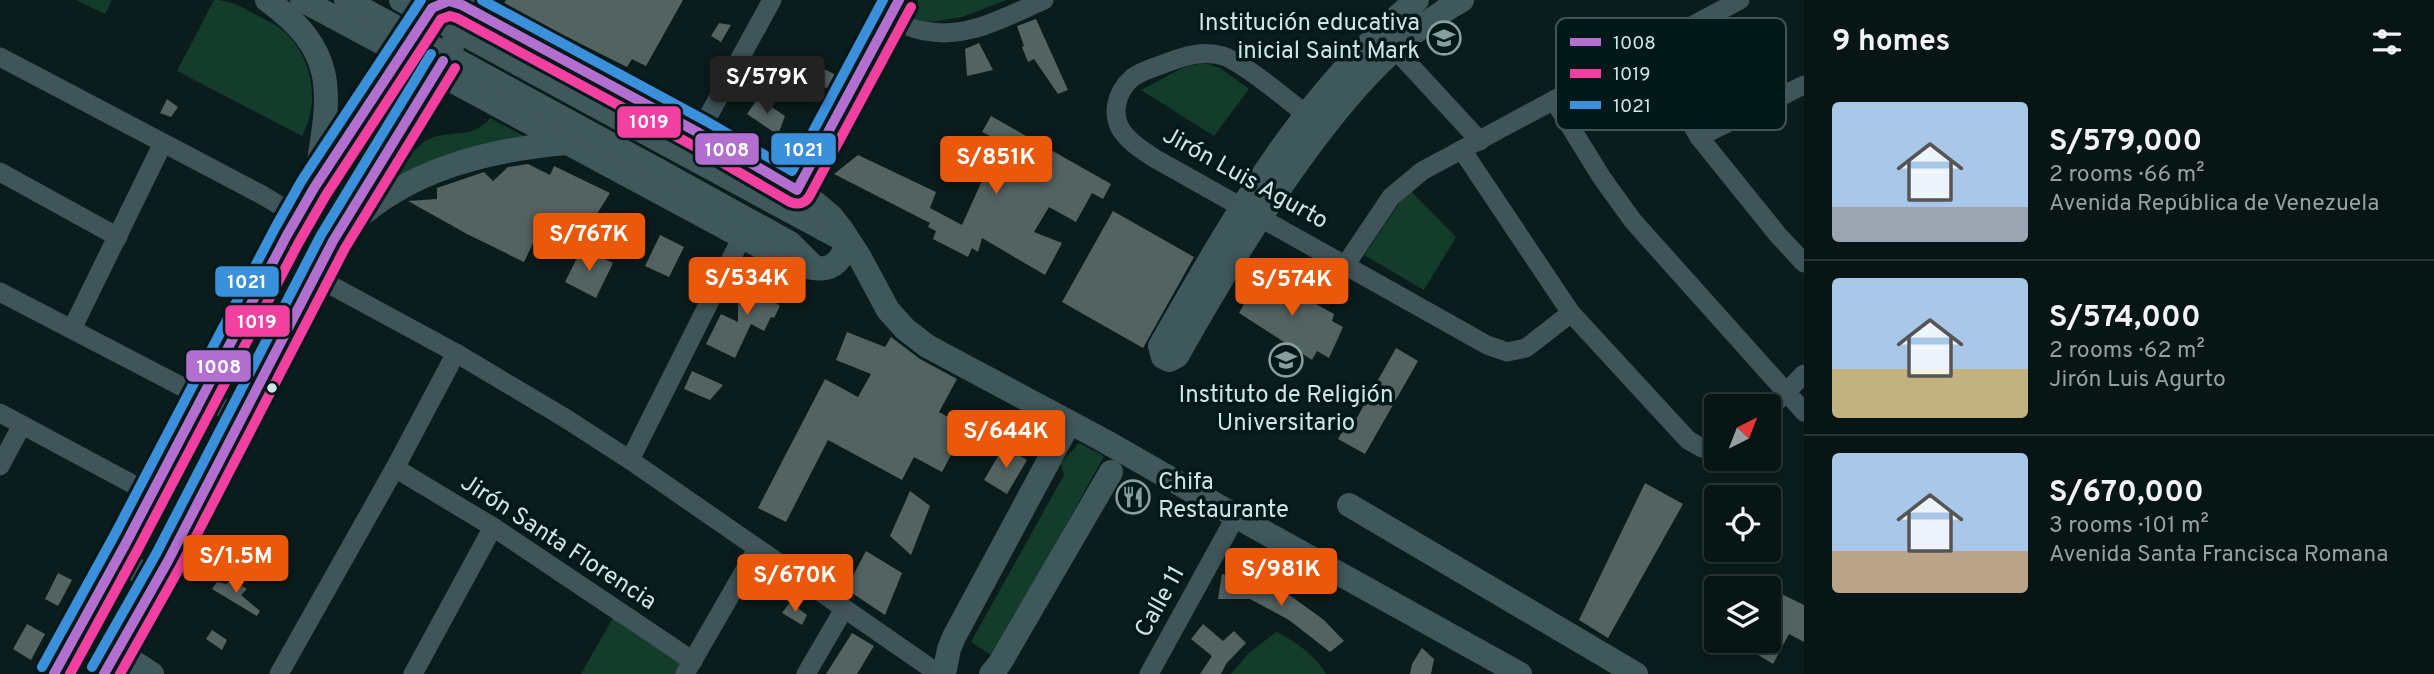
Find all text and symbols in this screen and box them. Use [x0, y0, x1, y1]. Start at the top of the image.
place label: Institución educativa inicial Saint Mark [1198, 9, 1420, 67]
legend [1556, 18, 1786, 130]
school or university icon: Institución educativa inicial Saint Mark [1425, 19, 1463, 57]
icon: filters [2368, 23, 2406, 61]
text: 9 homes [1832, 24, 1950, 61]
text: 1008 [1613, 32, 1656, 56]
pin: S/579K [710, 57, 824, 116]
text: 1019 [1613, 63, 1651, 87]
text: S/579K [726, 64, 808, 93]
text: 1021 [1613, 95, 1651, 119]
line badge: 1019 [616, 105, 682, 139]
text: 1019 [629, 111, 669, 135]
street label: Jirón Luis Agurto [1157, 121, 1333, 237]
text: S/579,000 [2049, 124, 2202, 161]
icon: home [1888, 130, 1972, 214]
line badge: 1008 [694, 132, 760, 166]
line badge: 1021 [770, 132, 837, 166]
pin: S/851K [939, 136, 1053, 196]
text: 1008 [705, 139, 749, 163]
text: 1021 [784, 139, 824, 163]
text: S/851K [956, 144, 1036, 173]
text: 2 rooms · 66 m² [2049, 161, 2205, 190]
text: Avenida República de Venezuela [2049, 190, 2379, 219]
pin: S/767K [532, 214, 646, 273]
text: S/767K [549, 221, 629, 250]
pin: S/534K [690, 258, 804, 317]
pin: S/574K [1235, 258, 1349, 318]
line badge: 1021 [214, 265, 280, 298]
text: S/534K [705, 265, 789, 294]
text: S/574K [1251, 266, 1333, 295]
text: 1021 [227, 271, 267, 295]
text: S/574,000 [2049, 300, 2201, 337]
line badge: 1019 [224, 304, 291, 338]
icon: home [1888, 306, 1972, 390]
text: 1019 [237, 311, 277, 335]
text: 2 rooms · 62 m² [2049, 337, 2205, 366]
school or university icon: Instituto de Religión Universitario [1267, 341, 1305, 379]
line badge: 1008 [185, 349, 252, 383]
text: 1008 [197, 356, 241, 380]
text: Jirón Luis Agurto [2049, 366, 2226, 395]
unlabelled marker [265, 381, 279, 395]
place label: Instituto de Religión Universitario [1178, 381, 1394, 439]
north arrow [1704, 394, 1782, 471]
map controls [1704, 394, 1781, 653]
pin: S/644K [949, 410, 1063, 470]
text: S/644K [963, 418, 1049, 447]
street label: Jirón Santa Florencia [454, 468, 662, 618]
place label: Chifa Restaurante [1158, 468, 1289, 526]
text: S/670,000 [2049, 475, 2204, 512]
restaurant icon: Chifa Restaurante [1114, 478, 1152, 516]
icon: home [1888, 481, 1972, 565]
button: locate [1704, 485, 1781, 562]
text: 3 rooms · 101 m² [2049, 512, 2209, 541]
pin: S/1.5M [179, 536, 293, 595]
text: Avenida Santa Francisca Romana [2049, 541, 2388, 570]
text: S/1.5M [199, 543, 273, 572]
pin: S/981K [1224, 548, 1338, 608]
pin: S/670K [738, 554, 852, 614]
text: S/981K [1241, 556, 1321, 585]
street label: Calle 11 [1129, 561, 1193, 643]
text: S/670K [753, 562, 837, 591]
button: layers [1704, 576, 1781, 653]

